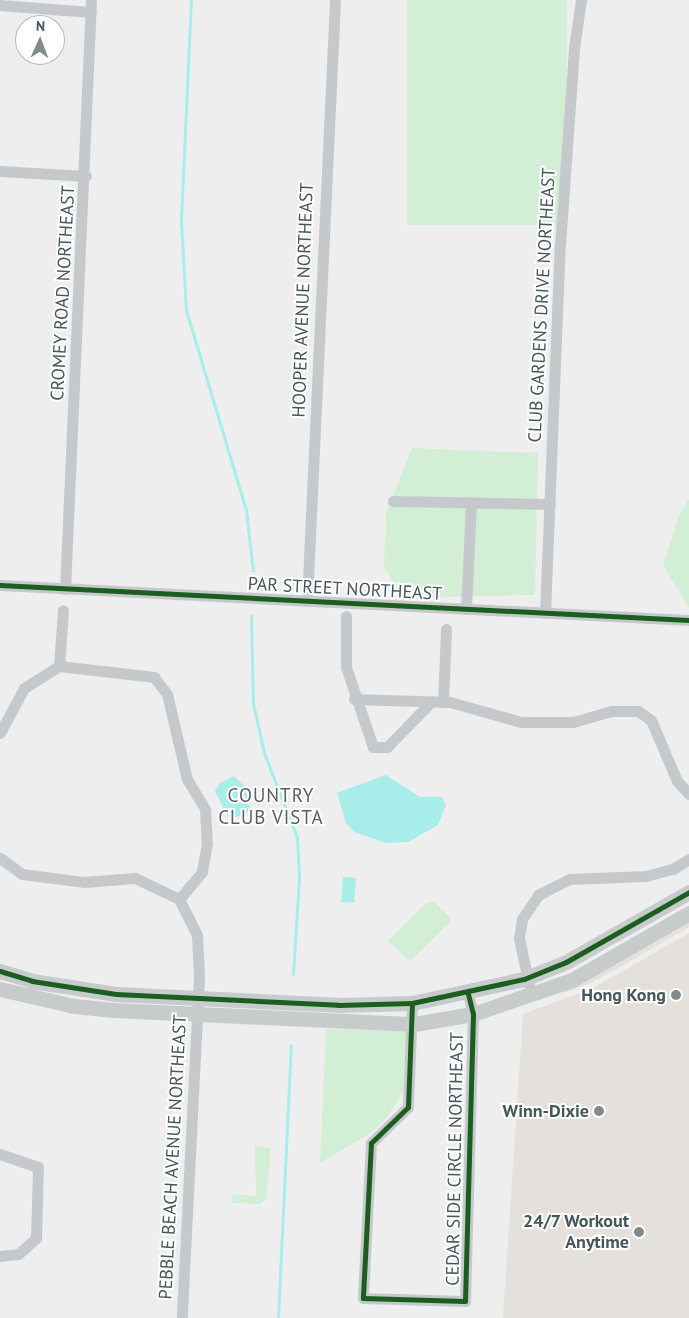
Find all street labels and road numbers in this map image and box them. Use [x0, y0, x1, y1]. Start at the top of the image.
street label: CLUB GARDENS DRIVE NORTHEAST [524, 167, 560, 443]
street label: HOOPER AVENUE NORTHEAST [288, 182, 318, 418]
street label: CROMEY ROAD NORTHEAST [47, 185, 79, 401]
street label: PAR STREET NORTHEAST [247, 573, 443, 605]
street label: PEBBLE BEACH AVENUE NORTHEAST [155, 1014, 191, 1300]
street label: CEDAR SIDE CIRCLE NORTHEAST [442, 1032, 468, 1286]

